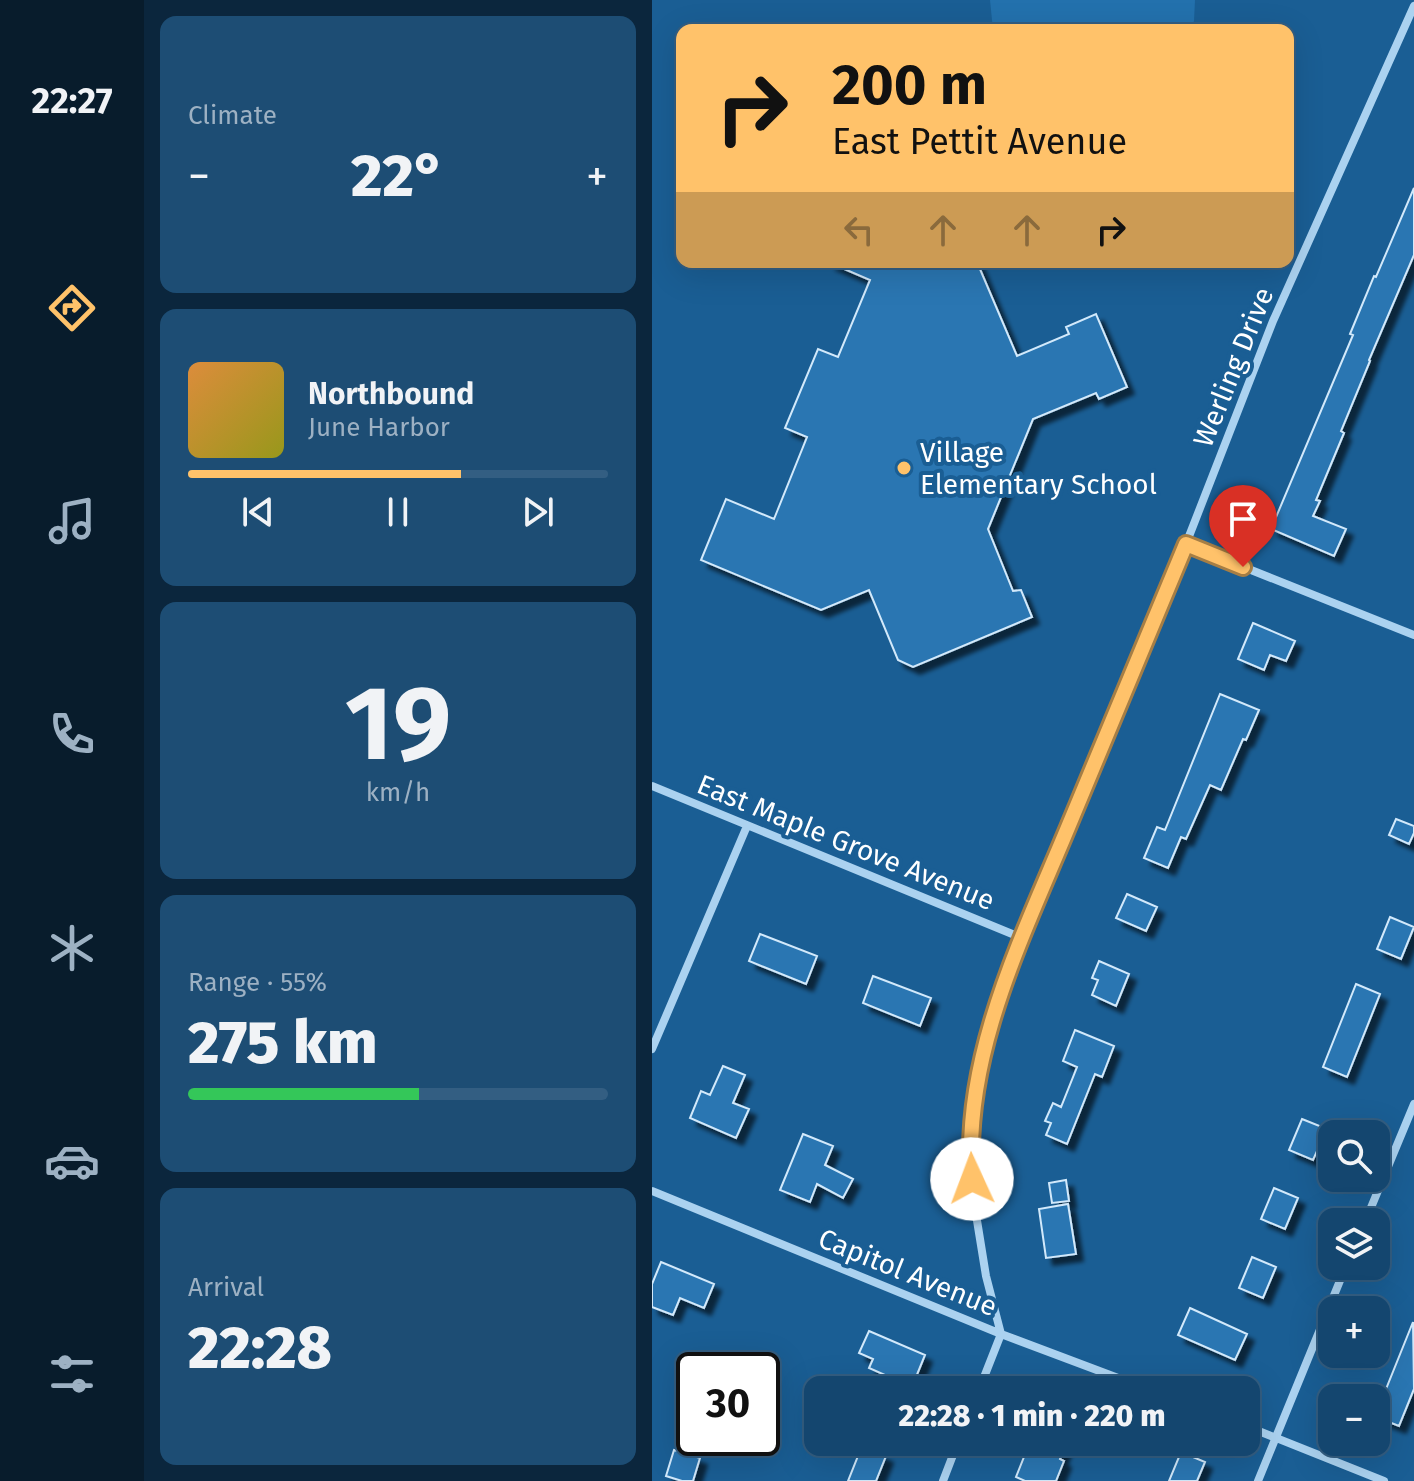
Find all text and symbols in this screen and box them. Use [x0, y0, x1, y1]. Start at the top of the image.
text: 200 m [832, 52, 987, 119]
icon: right [700, 56, 804, 160]
text: 22:27 [32, 79, 112, 123]
text: Climate [188, 100, 277, 131]
text: East Pettit Avenue [832, 120, 1127, 164]
text: 22° [351, 140, 445, 212]
text: − [188, 150, 210, 203]
text: + [586, 150, 608, 203]
icon: left [837, 208, 881, 252]
icon: ahead [921, 208, 965, 252]
icon: ahead [1005, 208, 1049, 252]
icon: right [1089, 208, 1133, 252]
icon: directions [44, 280, 100, 336]
street label: Werling Drive [1186, 283, 1280, 452]
text: Northbound [308, 376, 474, 412]
text: June Harbor [308, 412, 450, 443]
place label: Village Elementary School [920, 436, 1157, 501]
marker: Village Elementary School [895, 459, 913, 477]
pin [1209, 485, 1277, 567]
icon: previous [236, 490, 280, 534]
icon: pause [376, 490, 420, 534]
icon: next [516, 490, 560, 534]
icon: music [44, 493, 100, 549]
icon: arrive [1221, 497, 1265, 541]
text: 19 [345, 662, 451, 787]
icon: phone [44, 706, 100, 762]
street label: East Maple Grove Avenue [692, 768, 999, 917]
text: km/h [366, 777, 430, 808]
icon: climate [44, 920, 100, 976]
text: Range · 55% [188, 967, 327, 998]
text: 275 km [188, 1007, 377, 1079]
map controls [1318, 1120, 1390, 1456]
button: search [1318, 1120, 1390, 1192]
icon: car [44, 1133, 100, 1189]
position arrow [930, 1137, 1014, 1221]
button: layers [1318, 1208, 1390, 1280]
street label: Capitol Avenue [814, 1222, 1002, 1323]
text: Arrival [188, 1272, 264, 1303]
button: + [1318, 1296, 1390, 1368]
text: 22:28 [188, 1312, 332, 1384]
icon: filters [44, 1346, 100, 1402]
speed limit sign: 30 [676, 1352, 780, 1456]
button: − [1318, 1384, 1390, 1456]
text: 22:28 · 1 min · 220 m [899, 1398, 1165, 1434]

